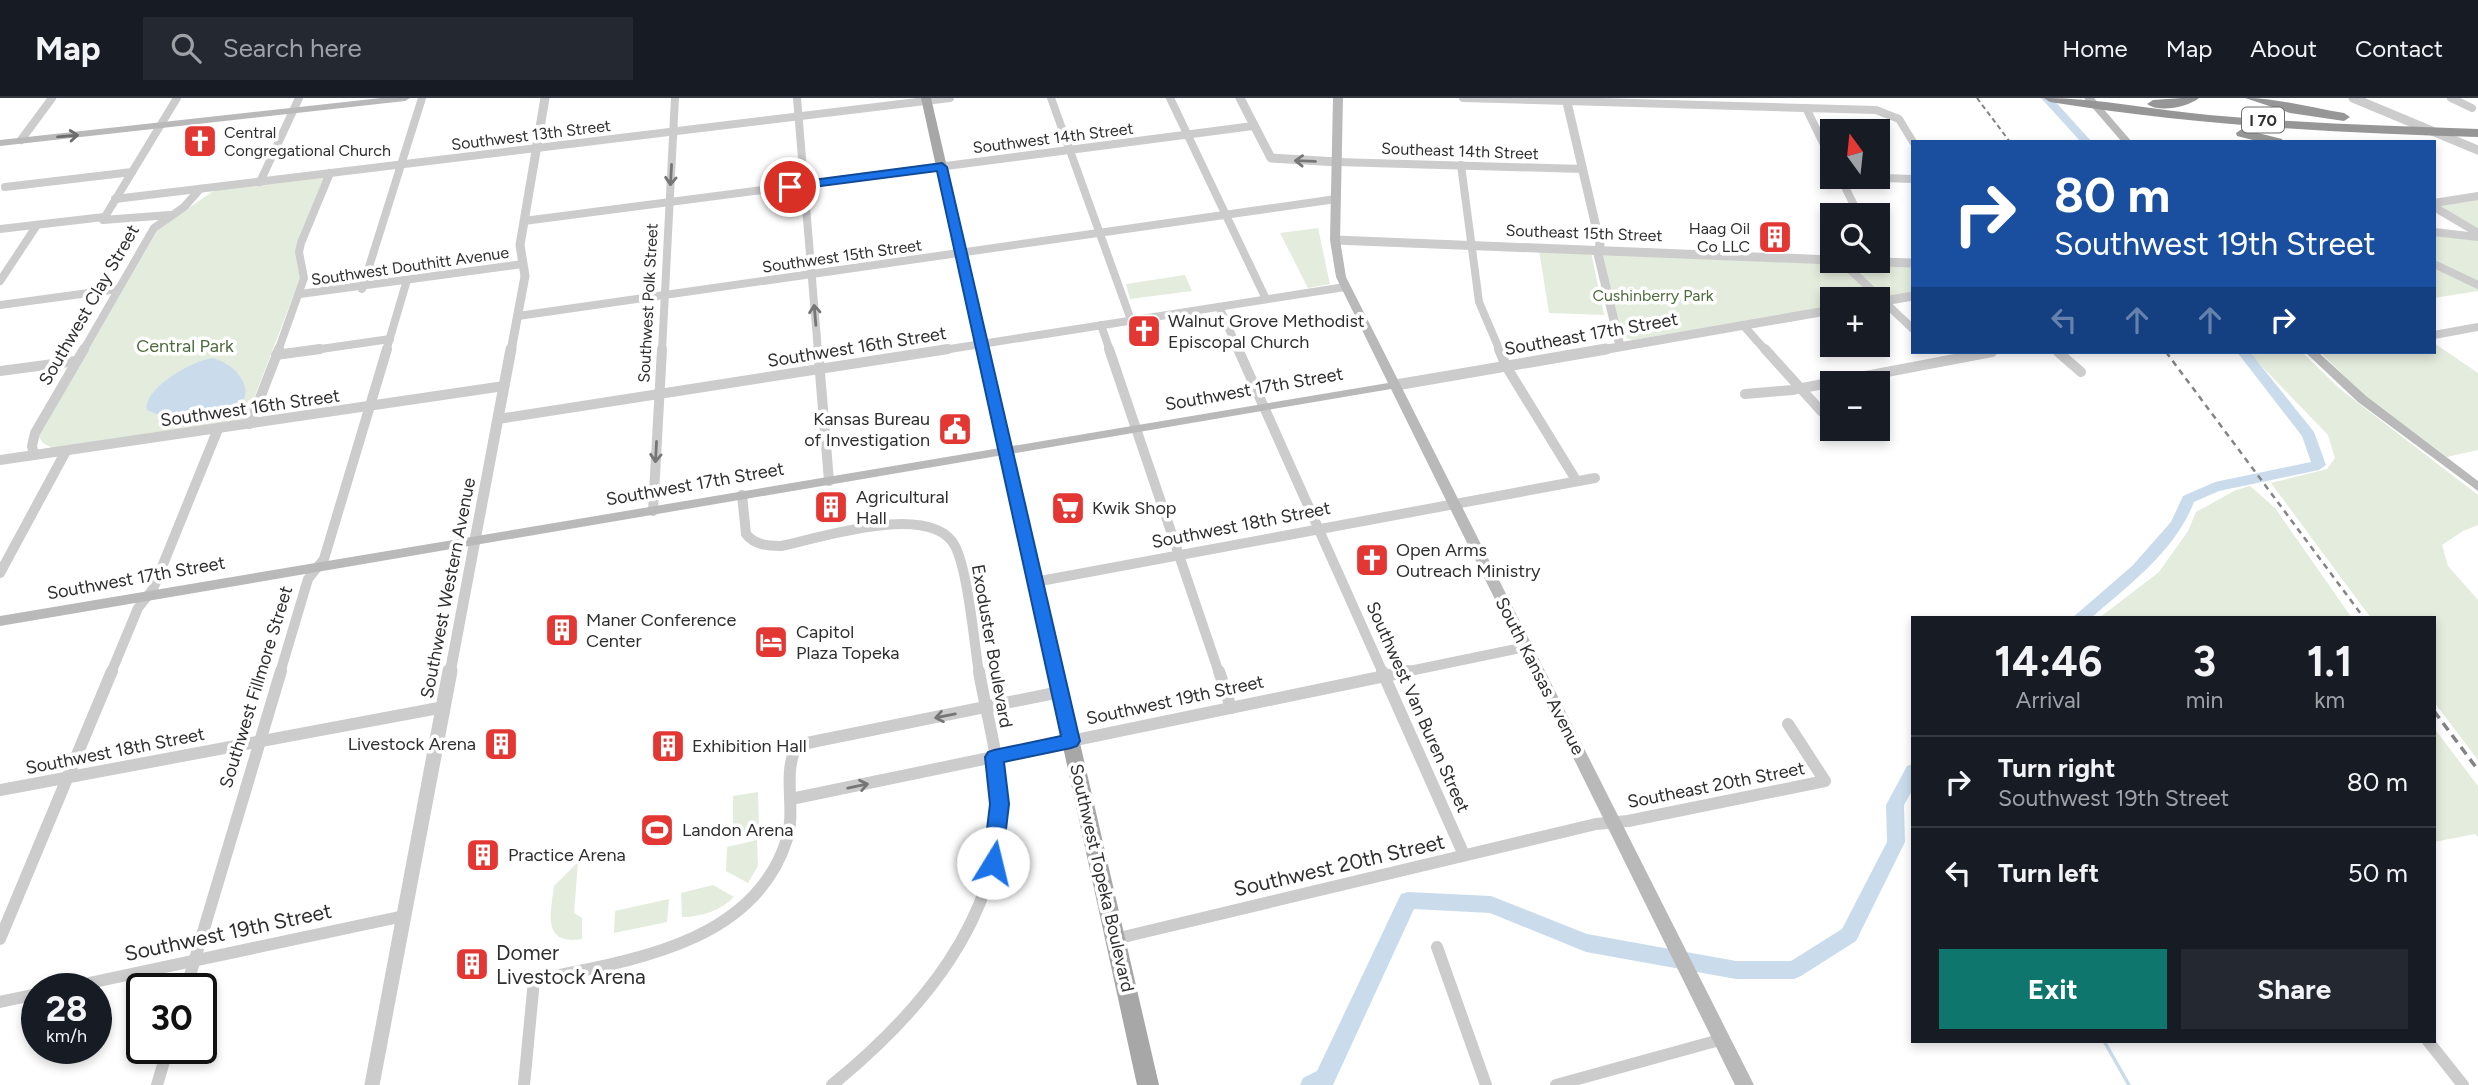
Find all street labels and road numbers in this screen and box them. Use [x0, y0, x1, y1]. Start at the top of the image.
road number: I 70 [2242, 108, 2284, 132]
street label: Southwest 13th Street [450, 116, 612, 154]
street label: Southwest 14th Street [972, 119, 1134, 157]
street label: Southeast 14th Street [1381, 139, 1539, 163]
street label: Southwest Clay Street [34, 221, 144, 389]
street label: Southeast 15th Street [1505, 221, 1663, 245]
street label: Southwest Polk Street [634, 223, 662, 383]
street label: Southwest 15th Street [761, 235, 923, 277]
street label: Southwest Douthitt Avenue [310, 243, 510, 289]
street label: Southeast 17th Street [1503, 308, 1680, 360]
street label: Southwest 16th Street [766, 322, 948, 372]
street label: Southwest 17th Street [1163, 362, 1345, 415]
street label: Southwest 16th Street [159, 384, 341, 431]
street label: Southwest 17th Street [604, 457, 786, 510]
street label: Southwest Western Avenue [416, 476, 480, 700]
street label: Southwest 18th Street [1150, 497, 1333, 553]
street label: Southwest 17th Street [45, 551, 227, 604]
street label: Exoduster Boulevard [967, 563, 1017, 729]
street label: Southwest Fillmore Street [215, 583, 297, 791]
street label: South Kansas Avenue [1491, 593, 1589, 759]
street label: Southwest Van Buren Street [1361, 598, 1475, 816]
street label: Southwest 19th Street [1084, 670, 1266, 730]
street label: Southwest 18th Street [24, 723, 207, 779]
street label: Southeast 20th Street [1625, 757, 1807, 813]
street label: Southwest Topeka Boulevard [1065, 762, 1139, 994]
street label: Southwest 20th Street [1231, 829, 1447, 901]
street label: Southwest 19th Street [122, 898, 334, 966]

